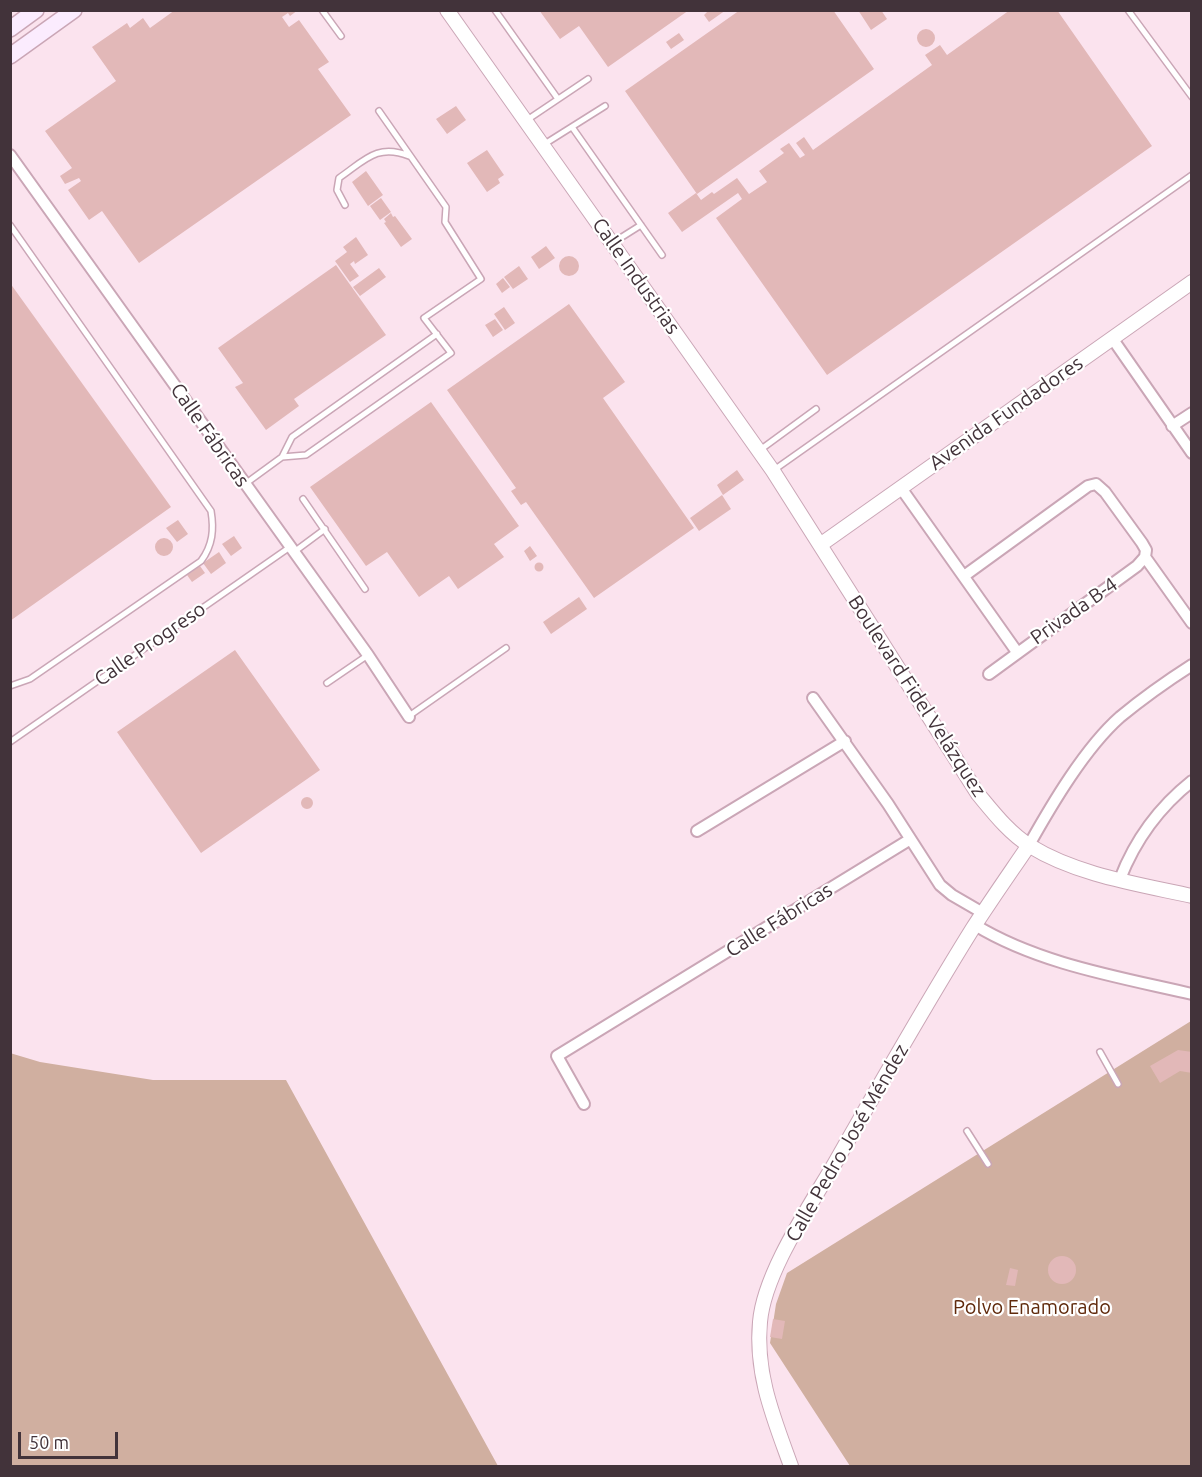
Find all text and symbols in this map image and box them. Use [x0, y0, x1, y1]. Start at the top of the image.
street label: Calle Industrias [587, 213, 685, 339]
street label: Avenida Fundadores [925, 351, 1087, 475]
street label: Calle Fábricas [165, 379, 255, 491]
street label: Privada B-4 [1026, 572, 1122, 650]
street label: Boulevard Fidel Velázquez [843, 591, 991, 801]
street label: Calle Progreso [90, 597, 210, 691]
street label: Calle Fábricas [721, 878, 837, 962]
street label: Calle Pedro José Méndez [781, 1040, 913, 1246]
park label: Polvo Enamorado [953, 1295, 1111, 1319]
scale bar [21, 1420, 122, 1458]
text: 50 m [29, 1432, 69, 1452]

